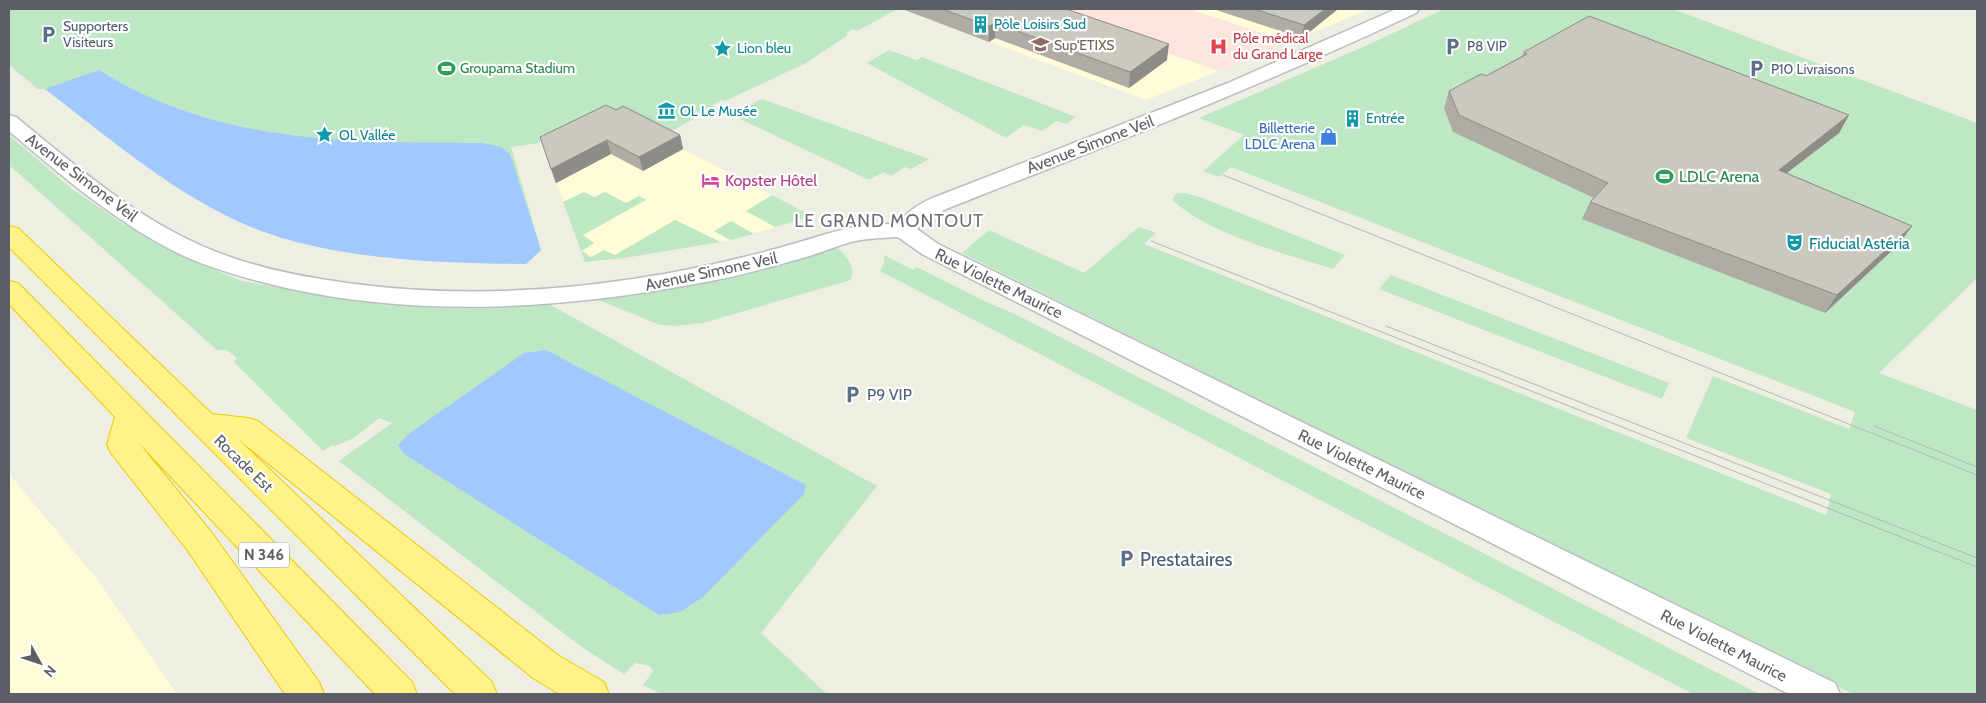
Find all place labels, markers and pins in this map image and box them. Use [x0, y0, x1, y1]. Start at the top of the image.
building icon: Pôle Loisirs Sud [970, 14, 990, 34]
place label: Pôle Loisirs Sud [994, 15, 1086, 33]
place label: Supporters Visiteurs [63, 17, 128, 51]
parking icon: Supporters Visiteurs [39, 24, 59, 44]
place label: Pôle médical du Grand Large [1233, 29, 1323, 63]
school or university icon: Sup'ETIXS [1030, 35, 1050, 55]
place label: Sup'ETIXS [1054, 36, 1115, 54]
hospital icon: Pôle médical du Grand Large [1209, 36, 1229, 56]
parking icon: P8 VIP [1443, 36, 1463, 56]
place label: P8 VIP [1467, 37, 1507, 55]
place icon: Lion bleu [713, 38, 733, 58]
place label: Lion bleu [737, 39, 791, 57]
sports icon: Groupama Stadium [436, 58, 456, 78]
place label: Groupama Stadium [460, 59, 575, 77]
parking icon: P10 Livraisons [1747, 59, 1767, 79]
place label: P10 Livraisons [1771, 60, 1855, 78]
museum icon: OL Le Musée [656, 101, 676, 121]
place label: OL Le Musée [680, 102, 757, 120]
building icon: Entrée [1342, 108, 1362, 128]
place label: Entrée [1366, 109, 1405, 127]
place label: Billetterie LDLC Arena [1245, 119, 1315, 153]
place icon: OL Vallée [315, 125, 335, 145]
place label: OL Vallée [339, 126, 396, 144]
shop icon: Billetterie LDLC Arena [1319, 126, 1339, 146]
sports icon: LDLC Arena [1655, 166, 1675, 186]
place label: LDLC Arena [1679, 167, 1760, 186]
hotel icon: Kopster Hôtel [701, 170, 721, 190]
place label: Kopster Hôtel [725, 171, 817, 190]
theatre icon: Fiducial Astéria [1785, 233, 1805, 253]
place label: Fiducial Astéria [1809, 234, 1910, 253]
parking icon: P9 VIP [843, 384, 863, 404]
place label: P9 VIP [867, 385, 912, 404]
place label: Prestataires [1140, 548, 1232, 571]
parking icon: Prestataires [1116, 549, 1136, 569]

